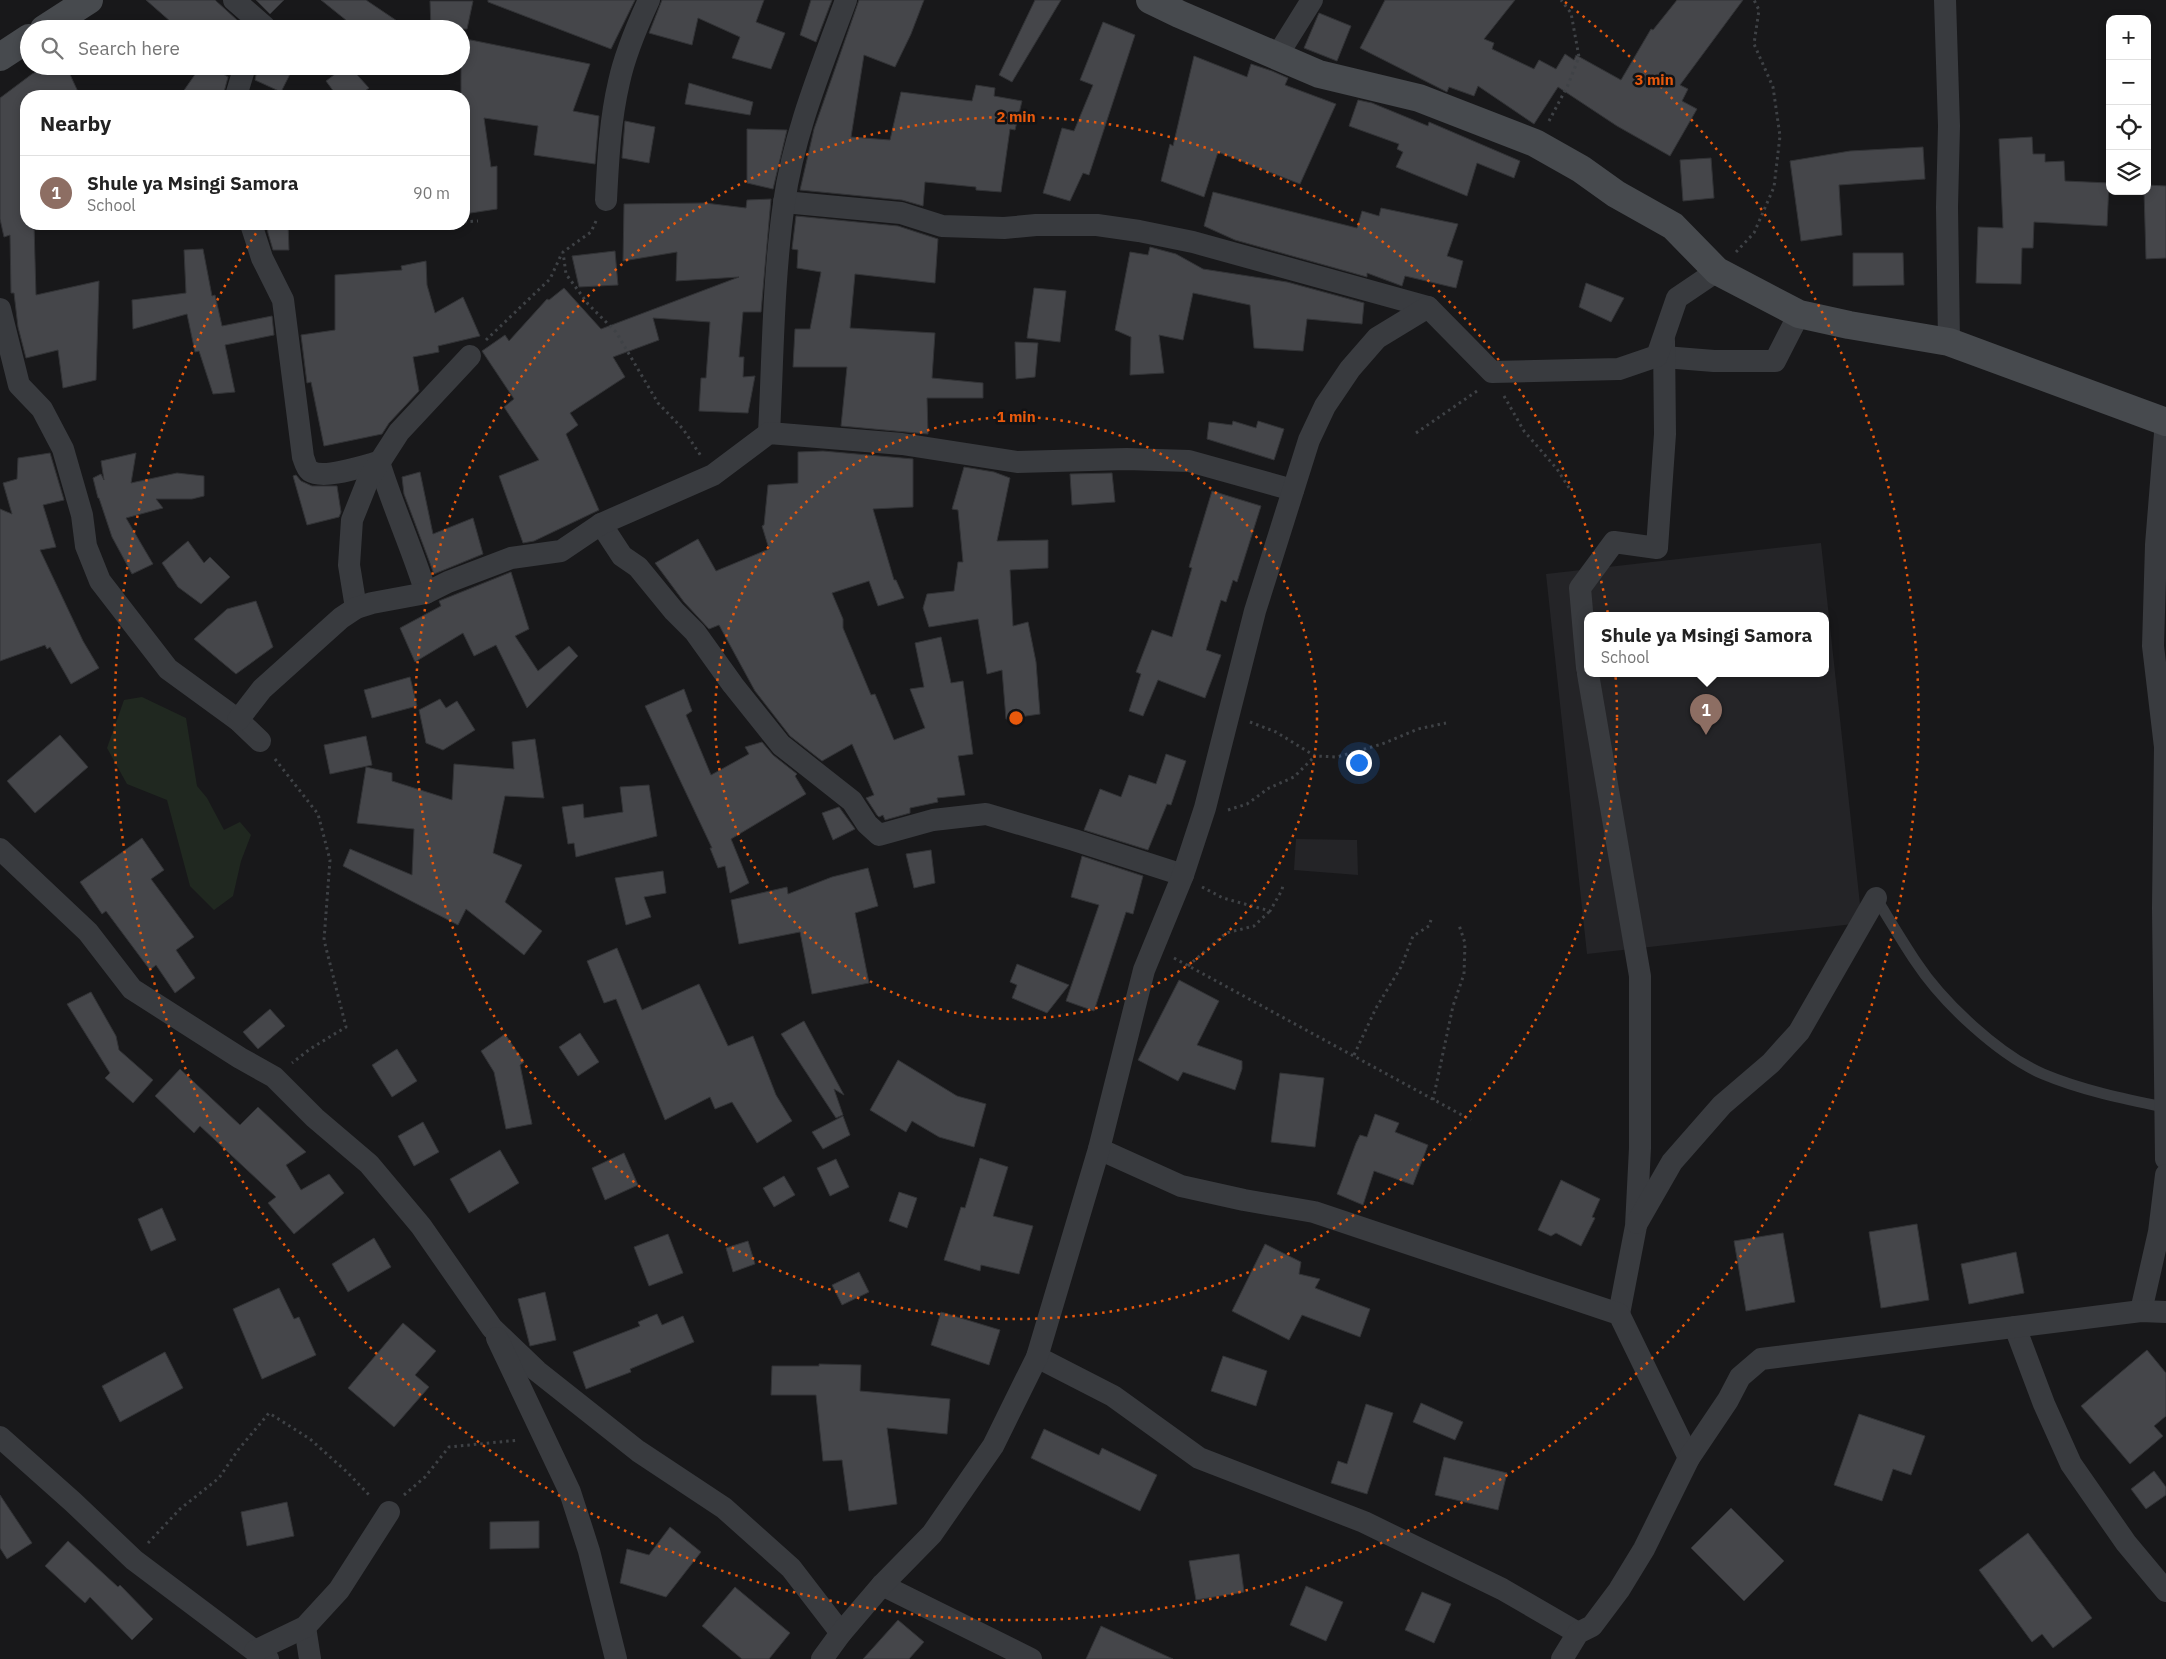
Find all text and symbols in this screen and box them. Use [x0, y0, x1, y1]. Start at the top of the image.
map controls [2106, 15, 2151, 195]
button: + [2106, 15, 2151, 60]
search box [20, 20, 470, 75]
icon: search [38, 34, 66, 62]
text: Search here [78, 36, 180, 60]
button: − [2106, 60, 2151, 105]
text: 3 min [1634, 70, 1674, 89]
button: locate [2106, 105, 2151, 150]
text: 2 min [996, 107, 1036, 126]
text: Nearby [40, 109, 111, 137]
button: layers [2106, 150, 2151, 195]
text: Shule ya Msingi Samora [87, 171, 299, 195]
text: 1 [51, 183, 61, 203]
text: 90 m [413, 183, 450, 203]
text: School [87, 195, 136, 215]
text: 1 min [996, 407, 1036, 426]
popup [1584, 612, 1829, 677]
text: Shule ya Msingi Samora [1601, 623, 1812, 647]
text: School [1601, 647, 1649, 667]
pin: 1 [1690, 694, 1722, 735]
centre of rings [1007, 709, 1025, 727]
your location [1346, 750, 1372, 776]

